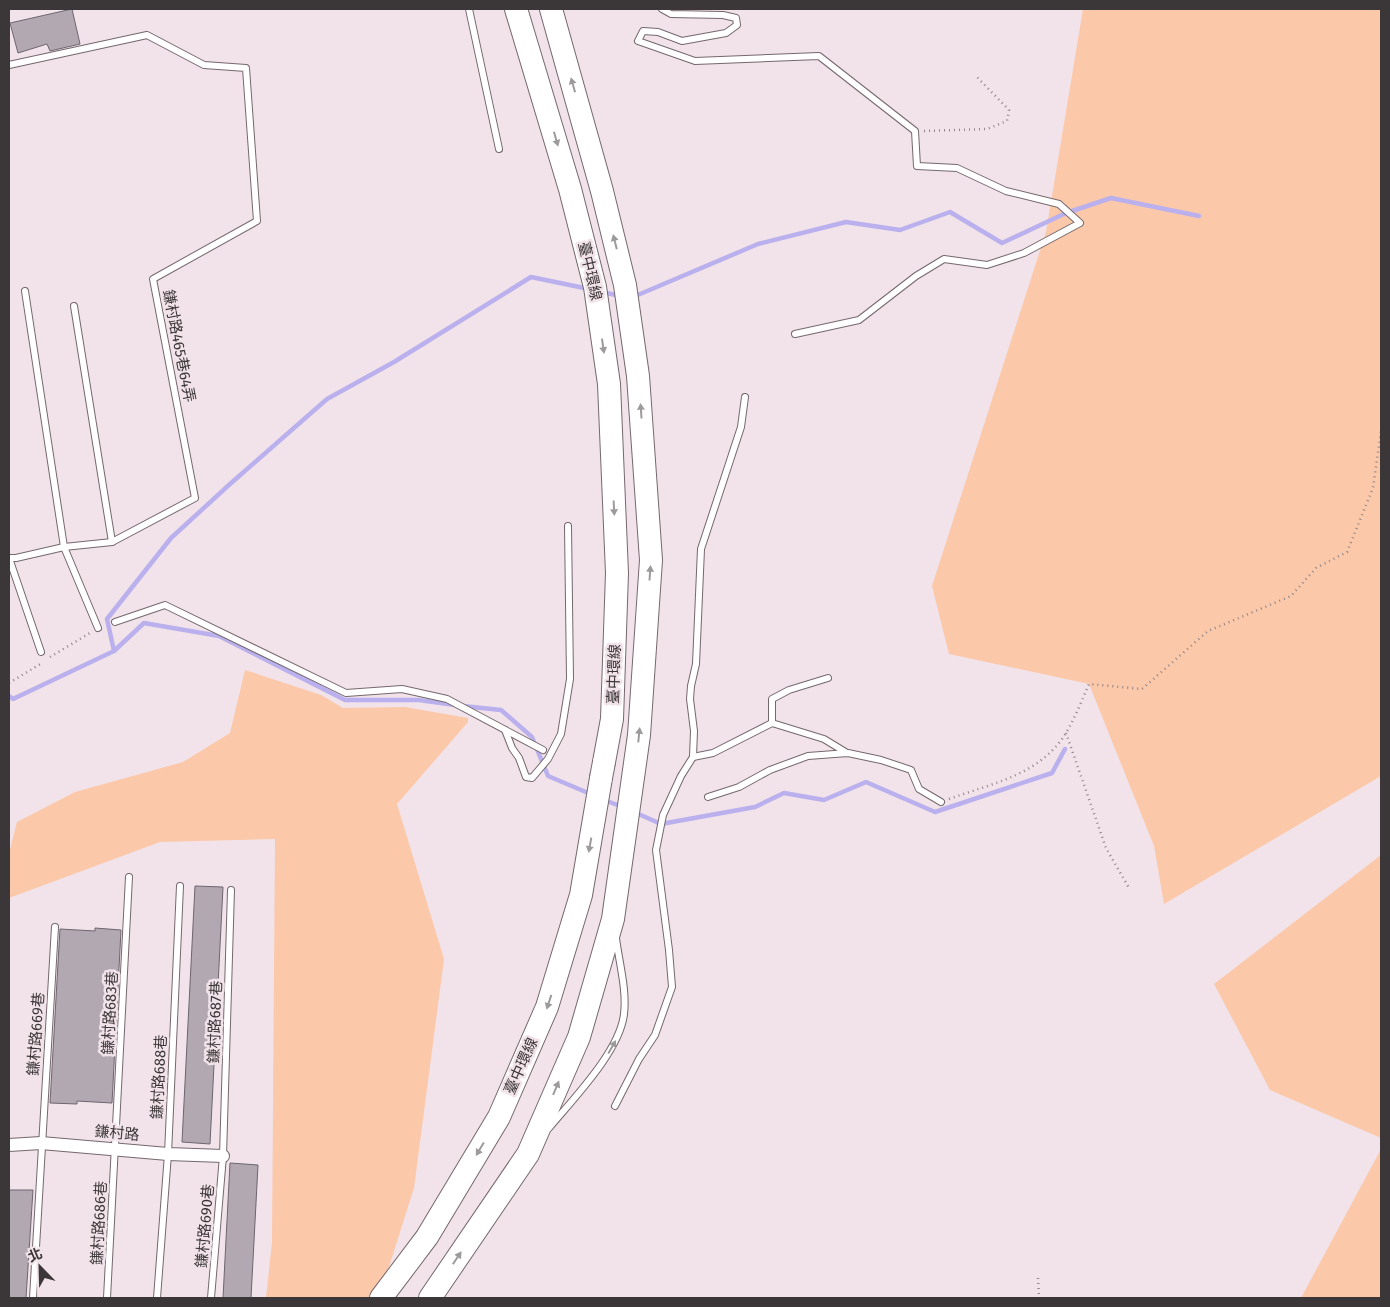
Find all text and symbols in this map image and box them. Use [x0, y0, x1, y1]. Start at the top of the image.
one-way arrow [568, 78, 576, 93]
one-way arrow [552, 132, 560, 147]
one-way arrow [611, 235, 619, 250]
street label: 臺中環線 [574, 240, 606, 302]
street label: 鎌村路465巷64弄 [159, 288, 199, 404]
one-way arrow [600, 338, 608, 354]
one-way arrow [636, 402, 644, 418]
one-way arrow [610, 500, 618, 516]
one-way arrow [646, 565, 654, 581]
street label: 臺中環線 [604, 644, 624, 704]
one-way arrow [635, 727, 643, 743]
one-way arrow [585, 838, 593, 854]
street label: 鎌村路683巷 [99, 971, 121, 1055]
street label: 鎌村路687巷 [205, 980, 225, 1064]
street label: 鎌村路669巷 [24, 992, 48, 1076]
one-way arrow [544, 995, 552, 1010]
street label: 鎌村路688巷 [148, 1034, 170, 1120]
street label: 臺中環線 [501, 1035, 541, 1097]
one-way arrow [607, 1041, 616, 1054]
one-way arrow [553, 1081, 561, 1095]
street label: 鎌村路 [94, 1122, 140, 1144]
one-way arrow [475, 1143, 484, 1156]
street label: 鎌村路686巷 [88, 1180, 110, 1266]
street label: 鎌村路690巷 [192, 1183, 218, 1269]
north arrow [15, 1242, 65, 1292]
text: 北 [25, 1245, 45, 1266]
one-way arrow [452, 1251, 462, 1265]

